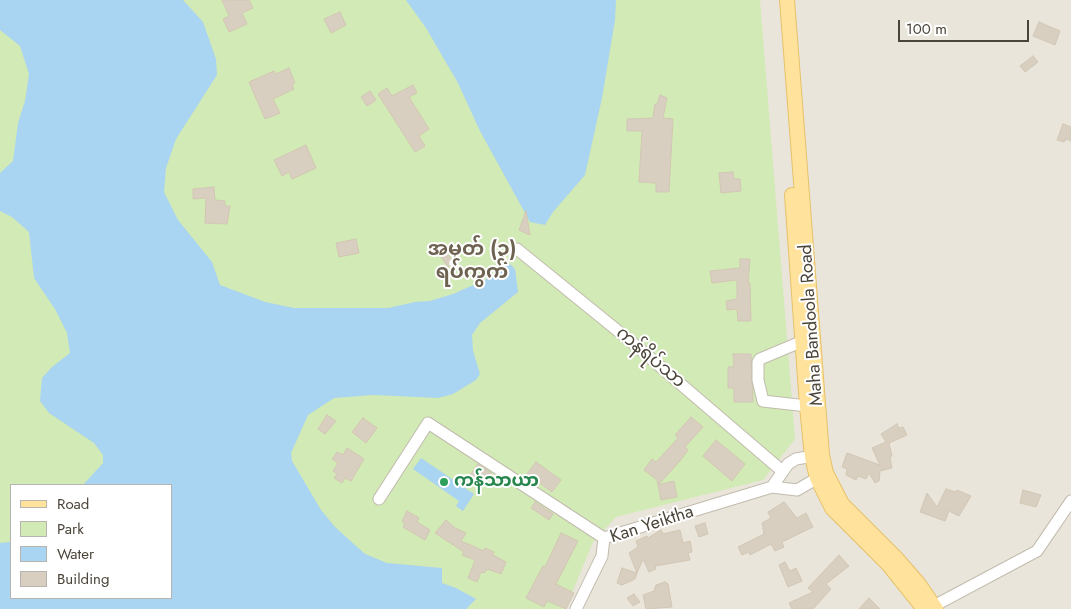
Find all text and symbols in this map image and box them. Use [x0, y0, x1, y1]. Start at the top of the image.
scale bar [901, 10, 1032, 42]
text: 100 m [906, 18, 947, 40]
district label: အမှတ် (၃) ရပ်ကွက် [428, 238, 516, 285]
street label: Maha Bandoola Road [796, 244, 828, 406]
street label: ကန်ရိပ်သာ [611, 323, 689, 393]
place label: ကန်သာယာ [454, 471, 539, 493]
marker: ကန်သာယာ [438, 476, 450, 488]
legend [10, 484, 172, 599]
text: Road [57, 493, 89, 515]
street label: Kan Yeiktha [608, 501, 696, 549]
text: Park [57, 518, 84, 540]
text: Water [57, 543, 94, 565]
text: Building [57, 568, 109, 590]

